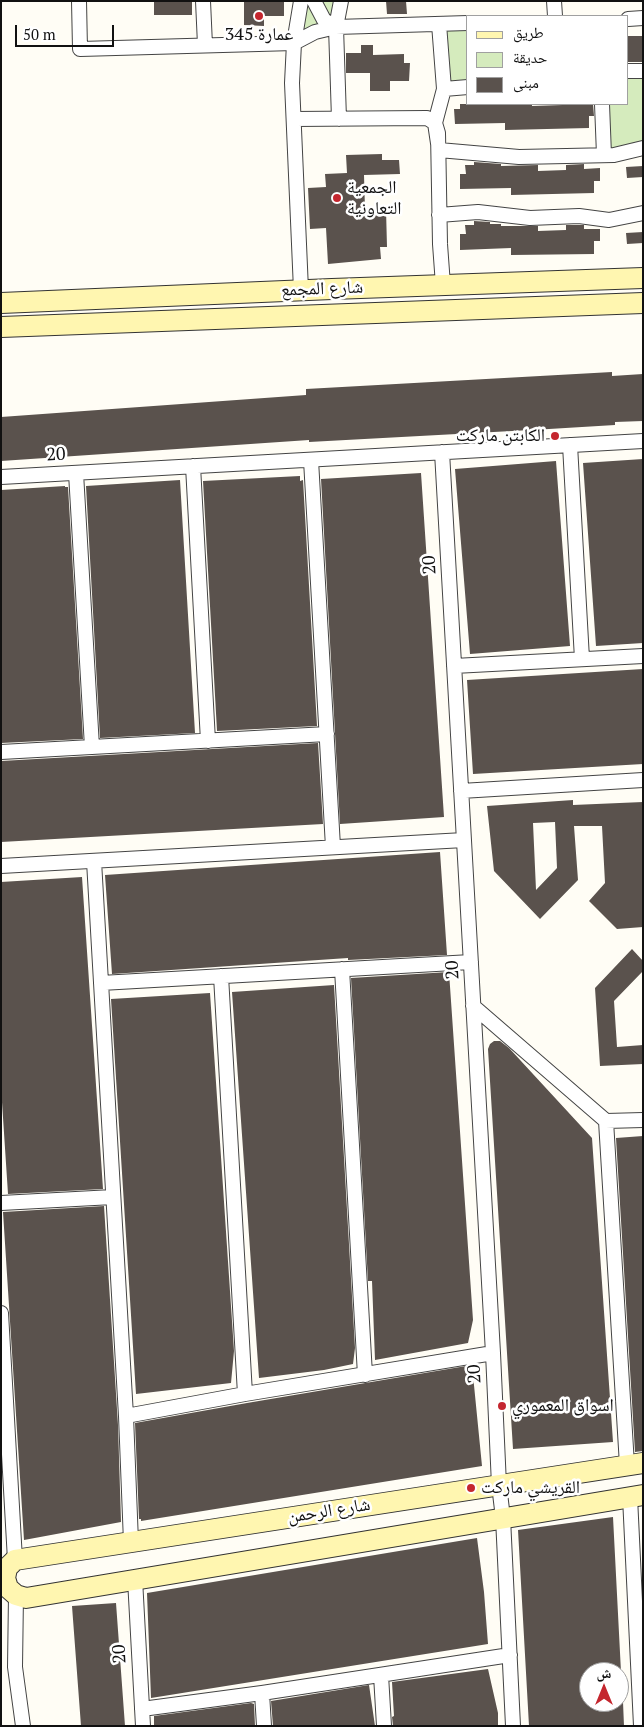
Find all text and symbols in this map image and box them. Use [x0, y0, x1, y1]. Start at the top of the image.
marker: عمارة 345 [253, 10, 265, 22]
scale bar [18, 15, 116, 47]
legend [467, 15, 629, 105]
text: طريق [513, 22, 544, 42]
text: 50 m [23, 24, 56, 44]
place label: عمارة 345 [225, 24, 293, 46]
text: حديقة [513, 47, 547, 67]
text: مبنى [513, 72, 539, 92]
place label: الجمعية التعاونية [347, 177, 402, 220]
marker: الجمعية التعاونية [331, 192, 343, 204]
street label: شارع المجمع [281, 277, 363, 301]
place label: الكابتن ماركت [456, 425, 545, 447]
marker: الكابتن ماركت [549, 430, 561, 442]
street label: 20 [46, 444, 66, 466]
street label: 20 [419, 555, 441, 575]
street label: 20 [442, 960, 464, 980]
street label: 20 [464, 1364, 486, 1384]
place label: اسواق المعموري [512, 1395, 614, 1417]
marker: اسواق المعموري [496, 1400, 508, 1412]
place label: القريشي ماركت [481, 1477, 580, 1499]
marker: القريشي ماركت [465, 1482, 477, 1494]
street label: شارع الرحمن [286, 1494, 372, 1528]
street label: 20 [109, 1644, 131, 1664]
north arrow [579, 1662, 629, 1712]
text: ش [597, 1663, 611, 1682]

